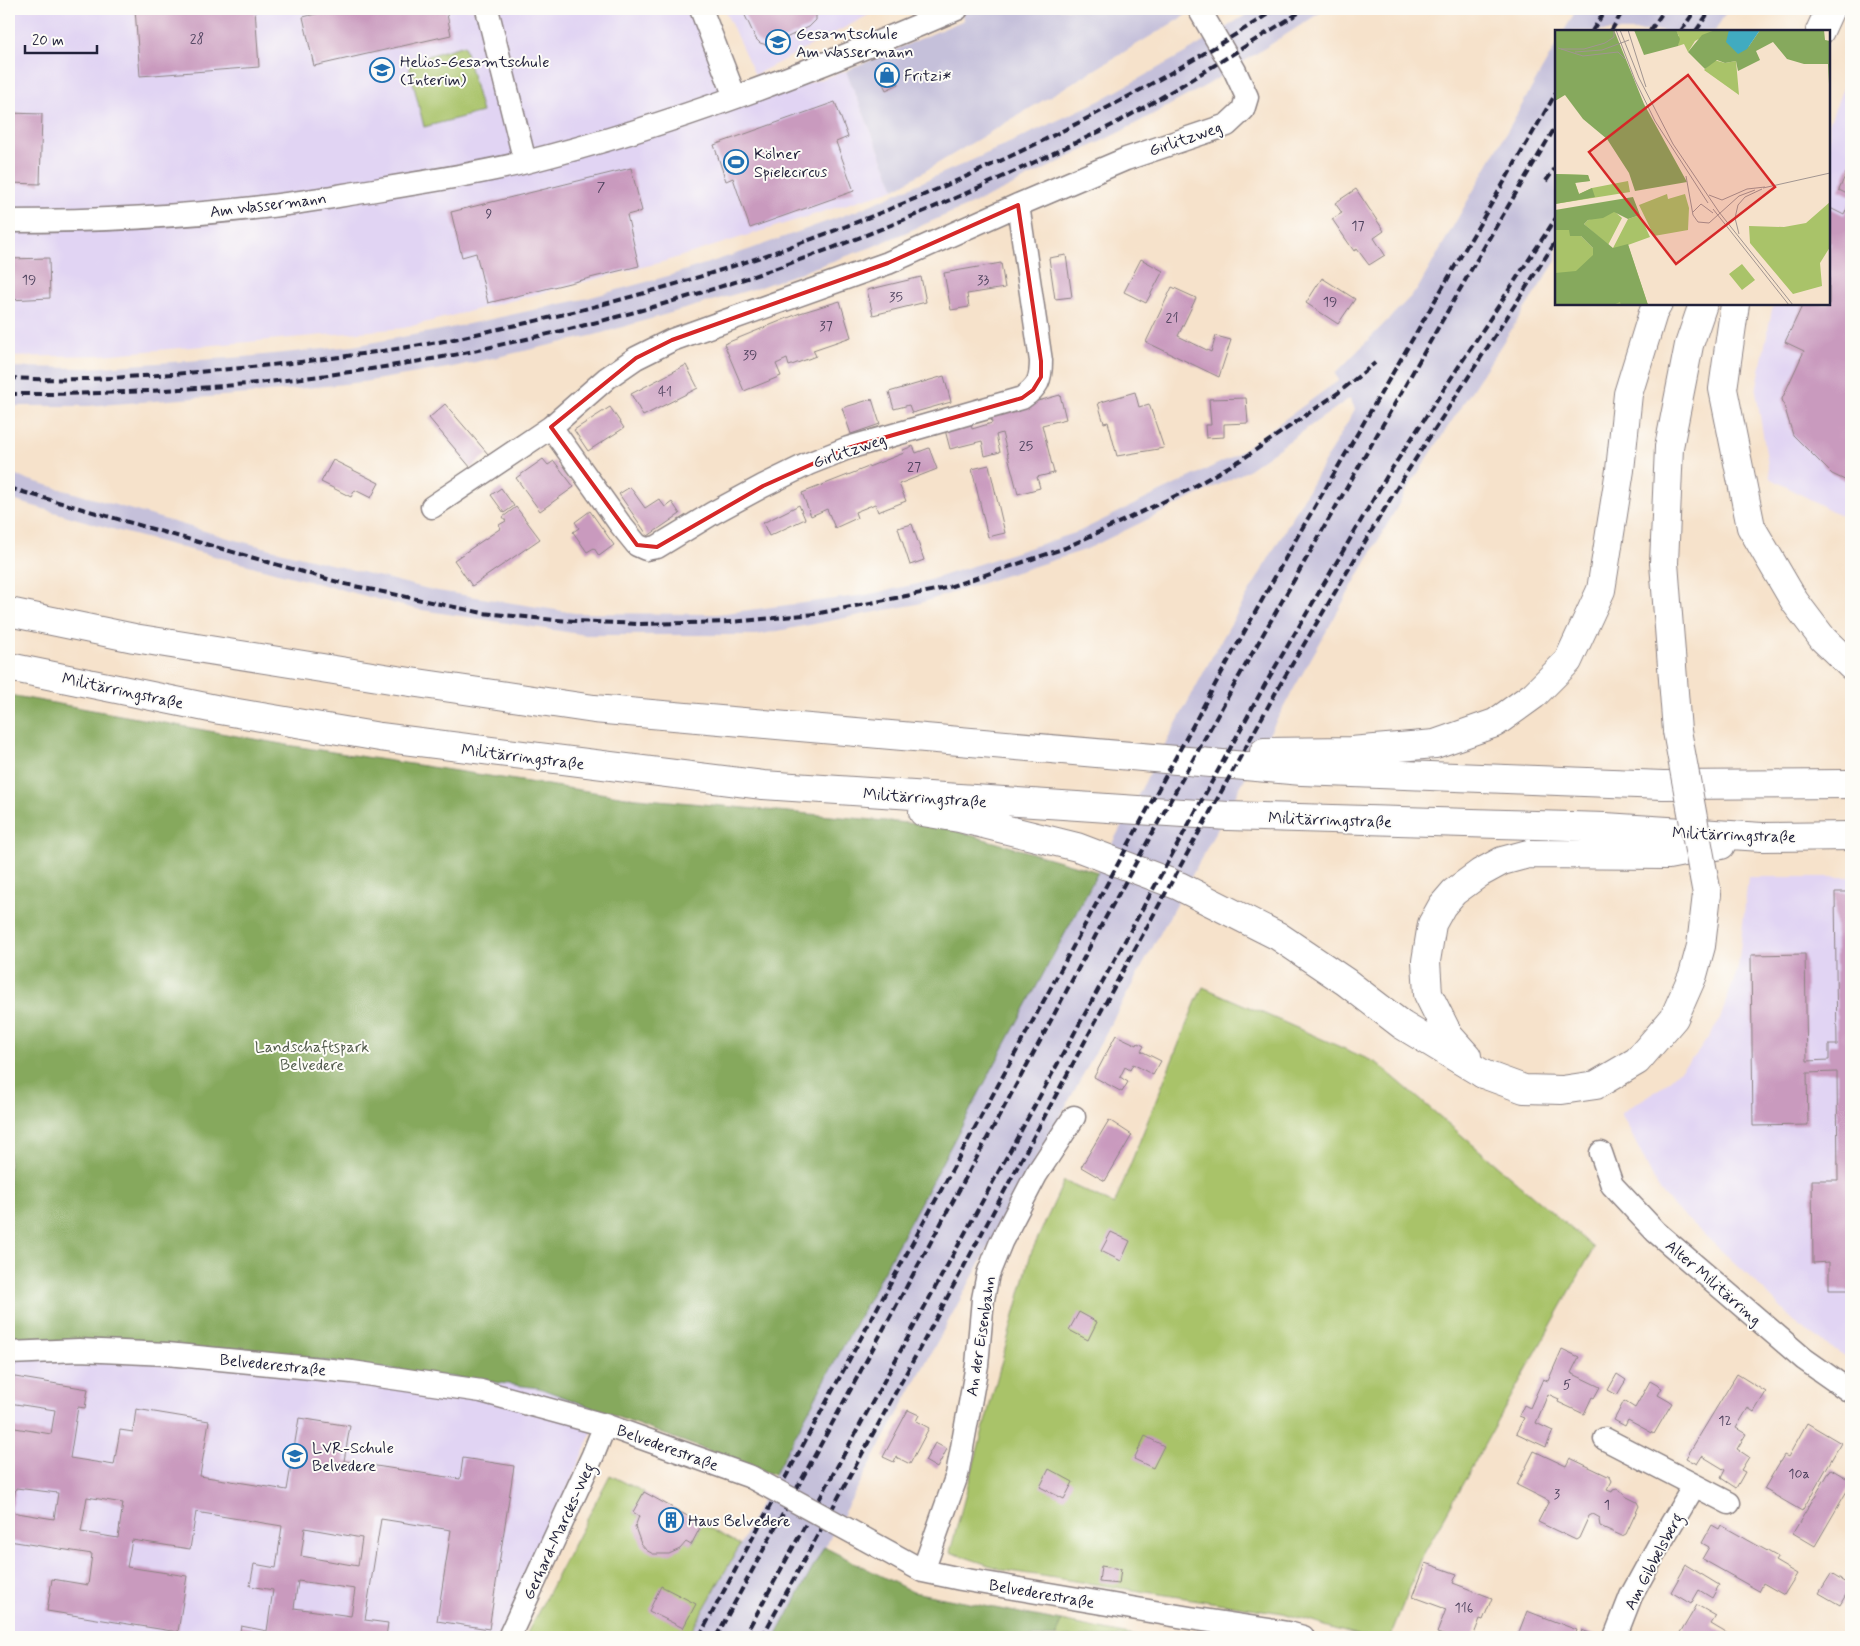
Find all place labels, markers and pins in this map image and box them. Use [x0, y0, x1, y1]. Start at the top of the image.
place label: Gesamtschule Am Wassermann [796, 24, 914, 63]
school or university icon: Gesamtschule Am Wassermann [765, 29, 791, 55]
place label: Helios-Gesamtschule (Interim) [400, 52, 550, 91]
school or university icon: Helios-Gesamtschule (Interim) [369, 57, 395, 83]
shop icon: Fritzi* [874, 62, 900, 88]
place label: Fritzi* [904, 66, 952, 87]
place label: Kölner Spielecircus [754, 144, 827, 183]
sports icon: Kölner Spielecircus [723, 149, 749, 175]
place label: LVR-Schule Belvedere [312, 1438, 394, 1477]
school or university icon: LVR-Schule Belvedere [282, 1443, 308, 1469]
building icon: Haus Belvedere [658, 1507, 684, 1533]
place label: Haus Belvedere [688, 1511, 791, 1532]

